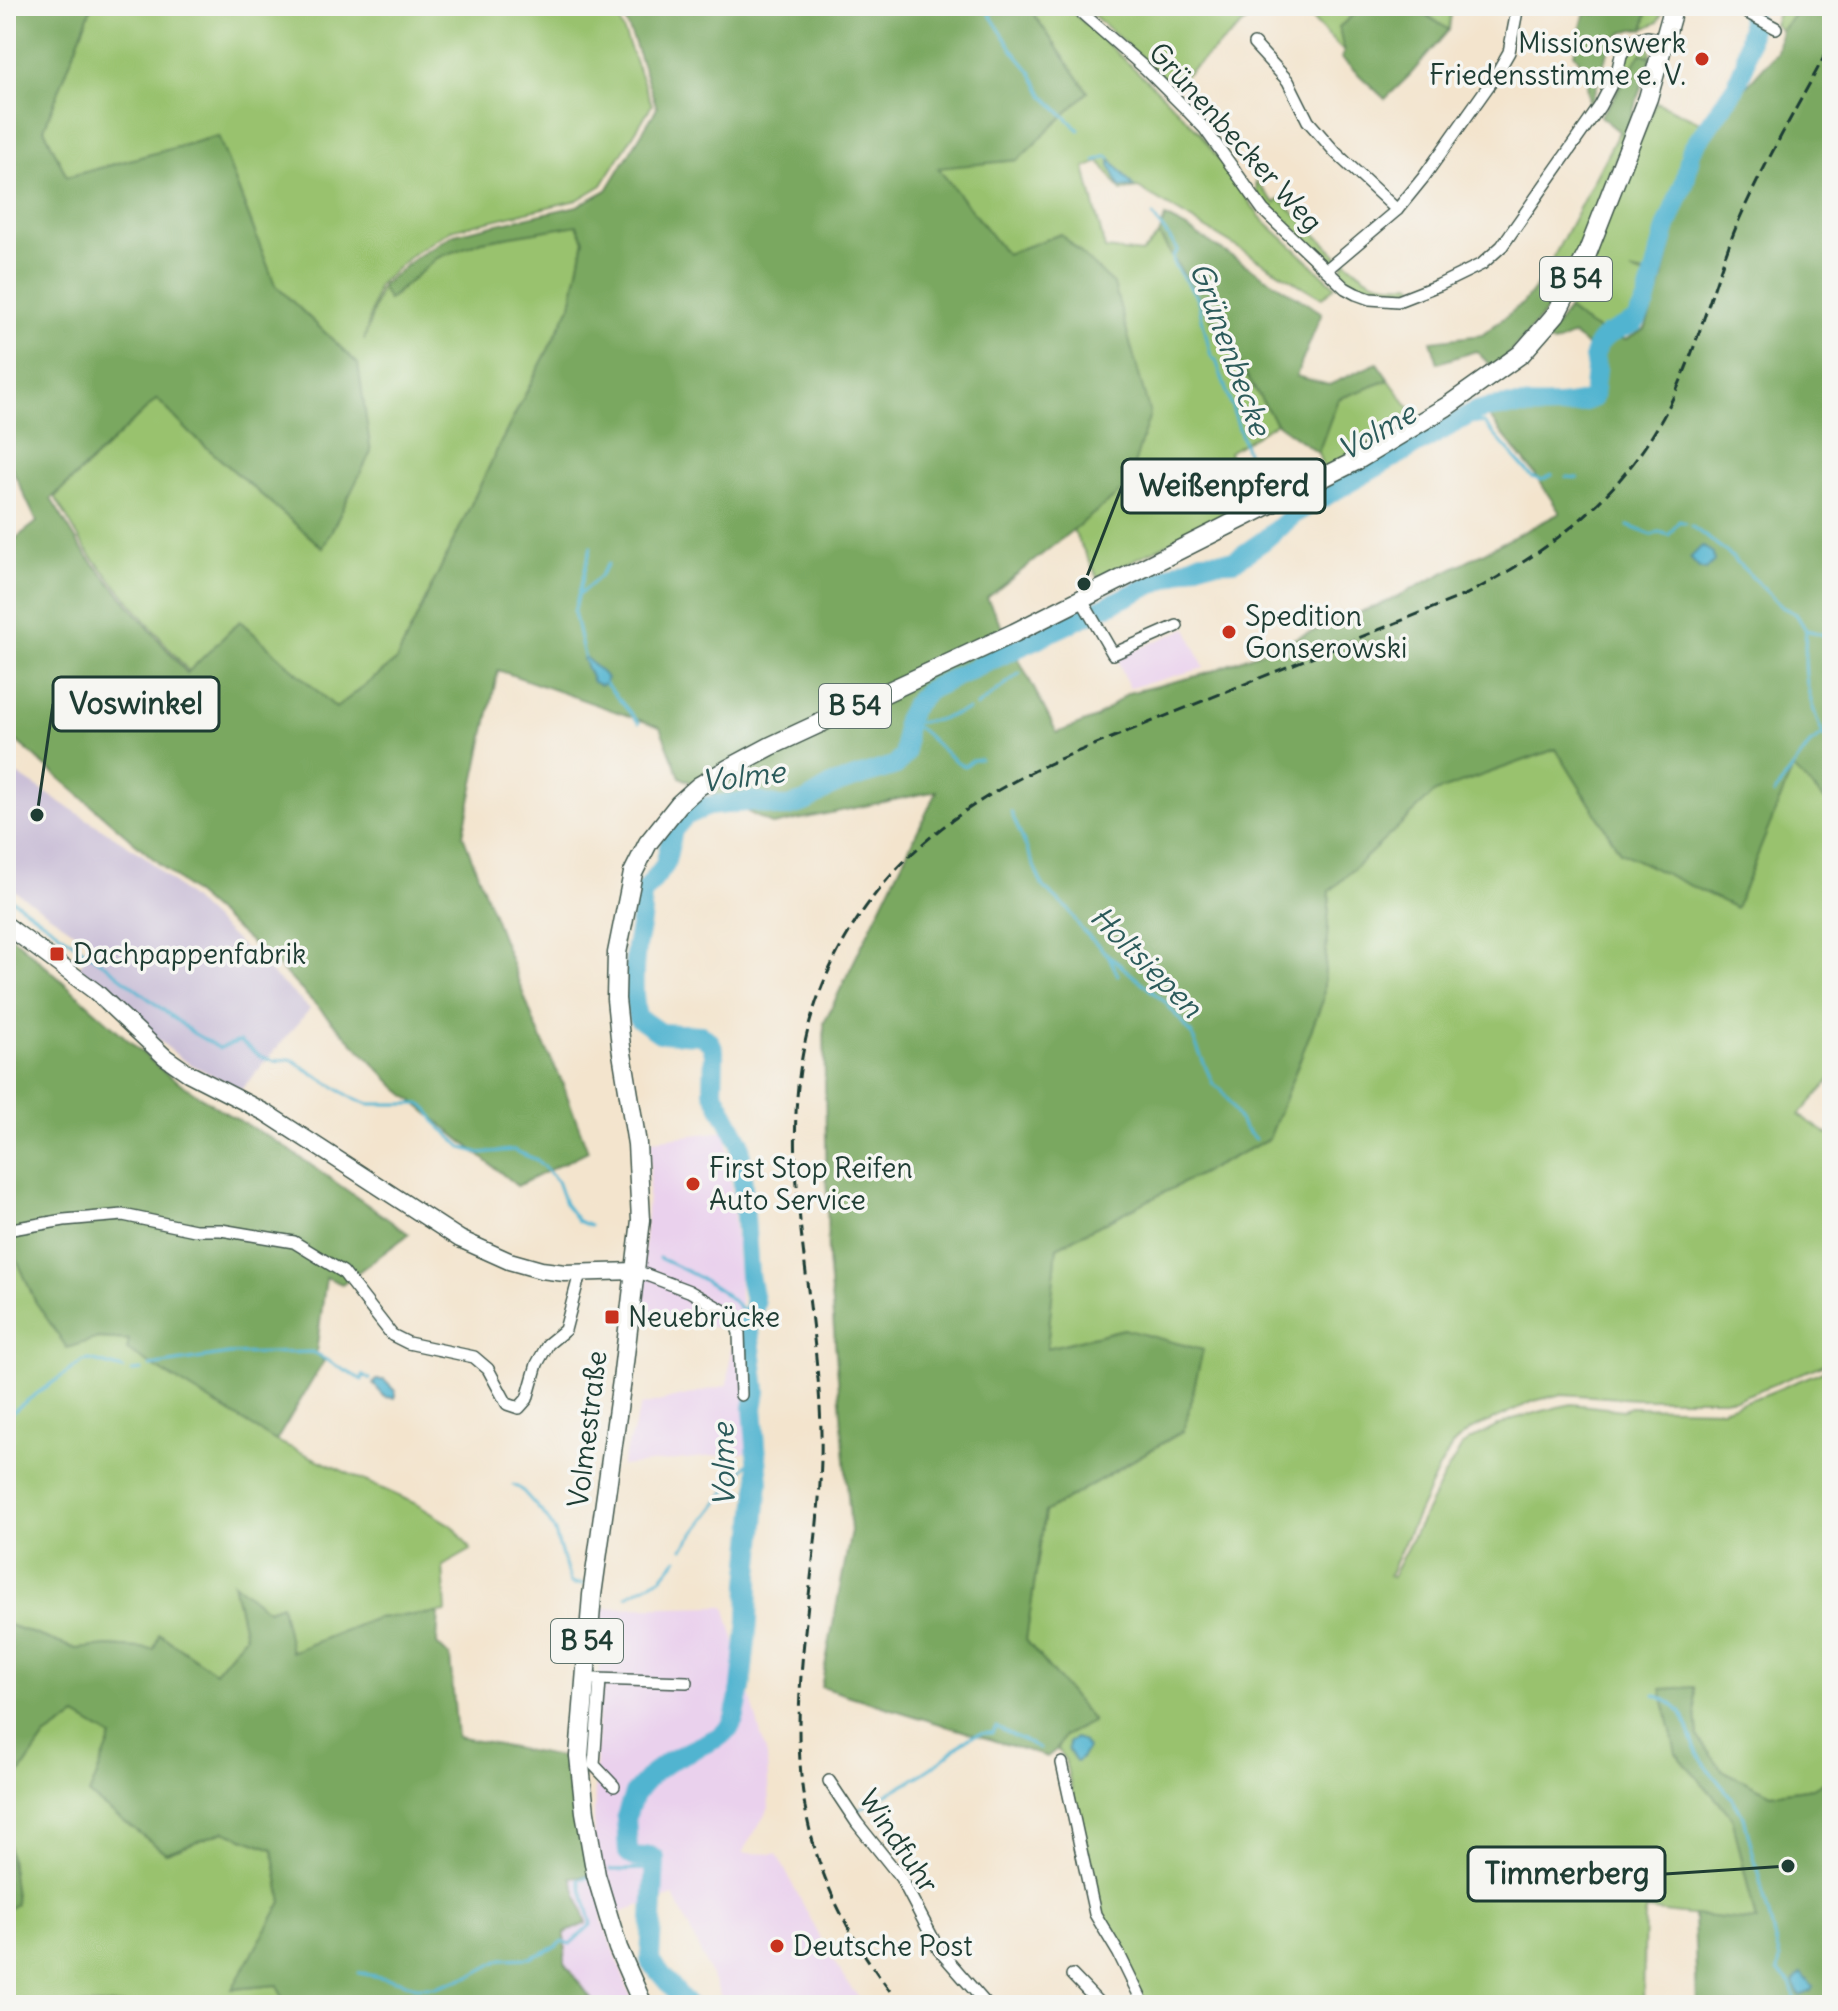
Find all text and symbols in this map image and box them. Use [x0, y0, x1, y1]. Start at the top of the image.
place label: Missionswerk Friedensstimme e. V. [1429, 25, 1686, 93]
street label: Grünenbecker Weg [1141, 35, 1331, 239]
marker: Missionswerk Friedensstimme e. V. [1693, 50, 1711, 68]
water label: Grünenbecke [1182, 257, 1280, 442]
road number: B 54 [1540, 257, 1612, 301]
water label: Volme [1331, 393, 1424, 468]
callout: Weißenpferd [1122, 459, 1325, 513]
text: Weißenpferd [1139, 466, 1310, 504]
place label: Spedition Gonserowski [1245, 598, 1407, 666]
marker: Spedition Gonserowski [1220, 623, 1238, 641]
callout: Voswinkel [53, 677, 219, 731]
text: Voswinkel [69, 684, 203, 722]
road number: B 54 [819, 684, 891, 728]
water label: Volme [699, 752, 789, 800]
water label: Holtsiepen [1083, 898, 1211, 1026]
place label: Dachpappenfabrik [73, 936, 306, 972]
marker: Dachpappenfabrik [48, 945, 66, 963]
place label: First Stop Reifen Auto Service [709, 1150, 913, 1218]
marker: First Stop Reifen Auto Service [684, 1175, 702, 1193]
place label: Neuebrücke [628, 1299, 780, 1335]
marker: Neuebrücke [603, 1308, 621, 1326]
street label: Volmestraße [560, 1349, 614, 1509]
water label: Volme [703, 1421, 743, 1507]
road number: B 54 [551, 1619, 623, 1663]
street label: Windfuhr [851, 1782, 947, 1900]
callout: Timmerberg [1468, 1847, 1665, 1901]
text: Timmerberg [1485, 1854, 1649, 1892]
place label: Deutsche Post [793, 1928, 973, 1964]
marker: Deutsche Post [768, 1937, 786, 1955]

